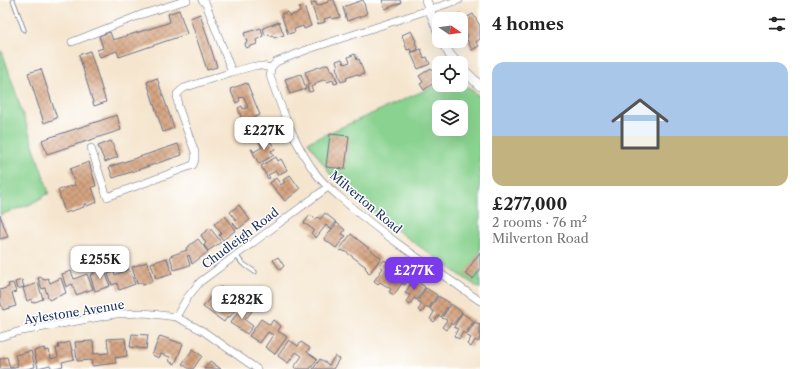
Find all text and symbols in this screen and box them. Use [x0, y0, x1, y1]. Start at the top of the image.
north arrow [432, 12, 468, 48]
map controls [432, 12, 468, 136]
icon: filters [766, 13, 788, 35]
text: 4 homes [492, 14, 564, 34]
button: locate [432, 56, 468, 92]
icon: home [604, 88, 676, 160]
button: layers [432, 100, 468, 136]
pin: £227K [236, 117, 292, 151]
text: £227K [243, 122, 285, 138]
street label: Milverton Road [327, 168, 405, 237]
text: £277,000 [492, 194, 567, 214]
street label: Chudleigh Road [199, 204, 282, 272]
text: 2 rooms · 76 m² [492, 214, 587, 230]
text: Milverton Road [492, 230, 589, 246]
pin: £255K [72, 246, 128, 280]
text: £255K [79, 251, 121, 267]
pin: £277K [386, 257, 442, 291]
text: £277K [394, 262, 434, 278]
pin: £282K [214, 286, 270, 320]
text: £282K [221, 291, 263, 307]
street label: Aylestone Avenue [22, 297, 126, 327]

